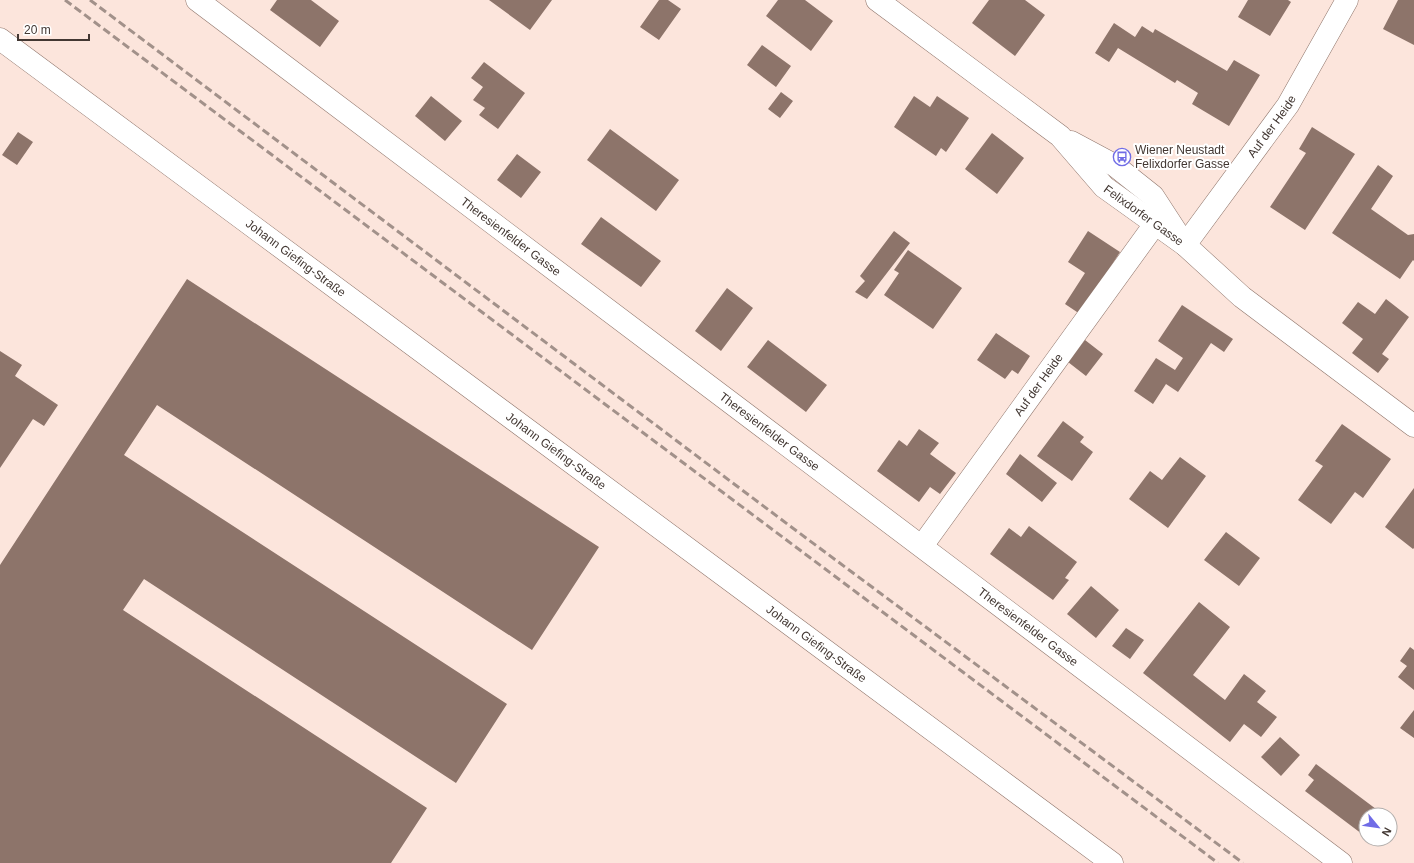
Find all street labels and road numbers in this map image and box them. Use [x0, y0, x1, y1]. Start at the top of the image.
street label: Auf der Heide [1245, 93, 1299, 160]
street label: Felixdorfer Gasse [1101, 182, 1186, 249]
street label: Theresienfelder Gasse [458, 194, 564, 279]
street label: Johann Giefing-Straße [243, 216, 349, 300]
street label: Auf der Heide [1011, 351, 1066, 419]
street label: Theresienfelder Gasse [717, 390, 822, 474]
street label: Johann Giefing-Straße [503, 409, 609, 493]
street label: Theresienfelder Gasse [975, 585, 1081, 669]
street label: Johann Giefing-Straße [764, 602, 869, 686]

